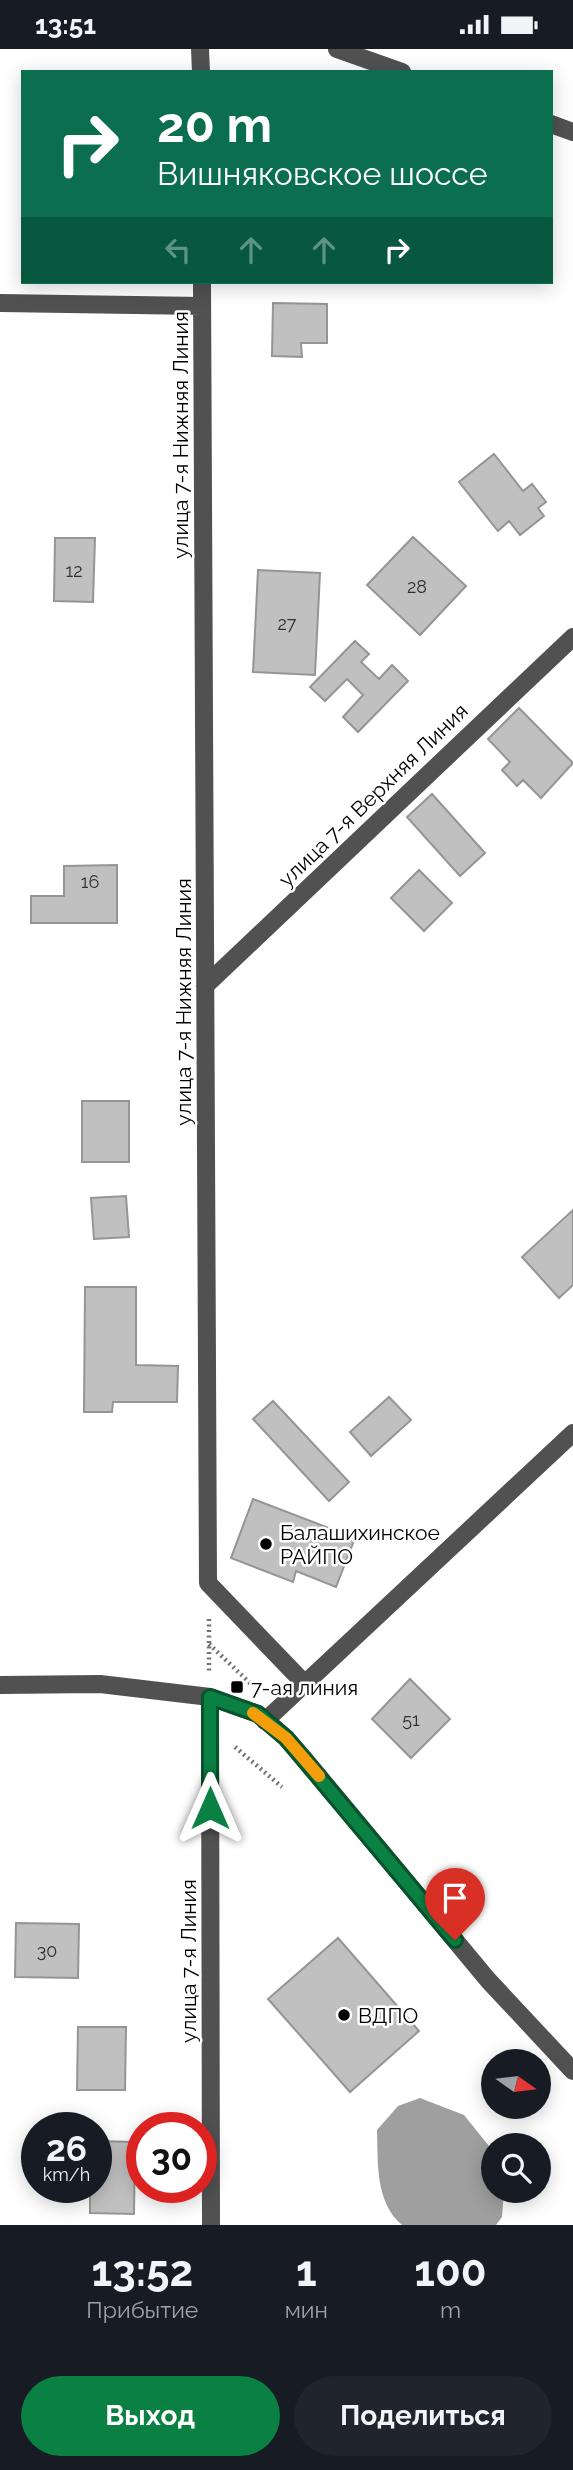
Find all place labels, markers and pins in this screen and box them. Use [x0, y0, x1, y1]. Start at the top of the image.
place label: Балашихинское РАЙПО [280, 1520, 440, 1569]
marker: Балашихинское РАЙПО [258, 1536, 274, 1552]
place label: 7-ая линия [251, 1675, 358, 1700]
marker: 7-ая линия [229, 1679, 245, 1695]
pin [425, 1868, 485, 1940]
place label: ВДПО [358, 2003, 418, 2028]
marker: ВДПО [336, 2007, 352, 2023]

